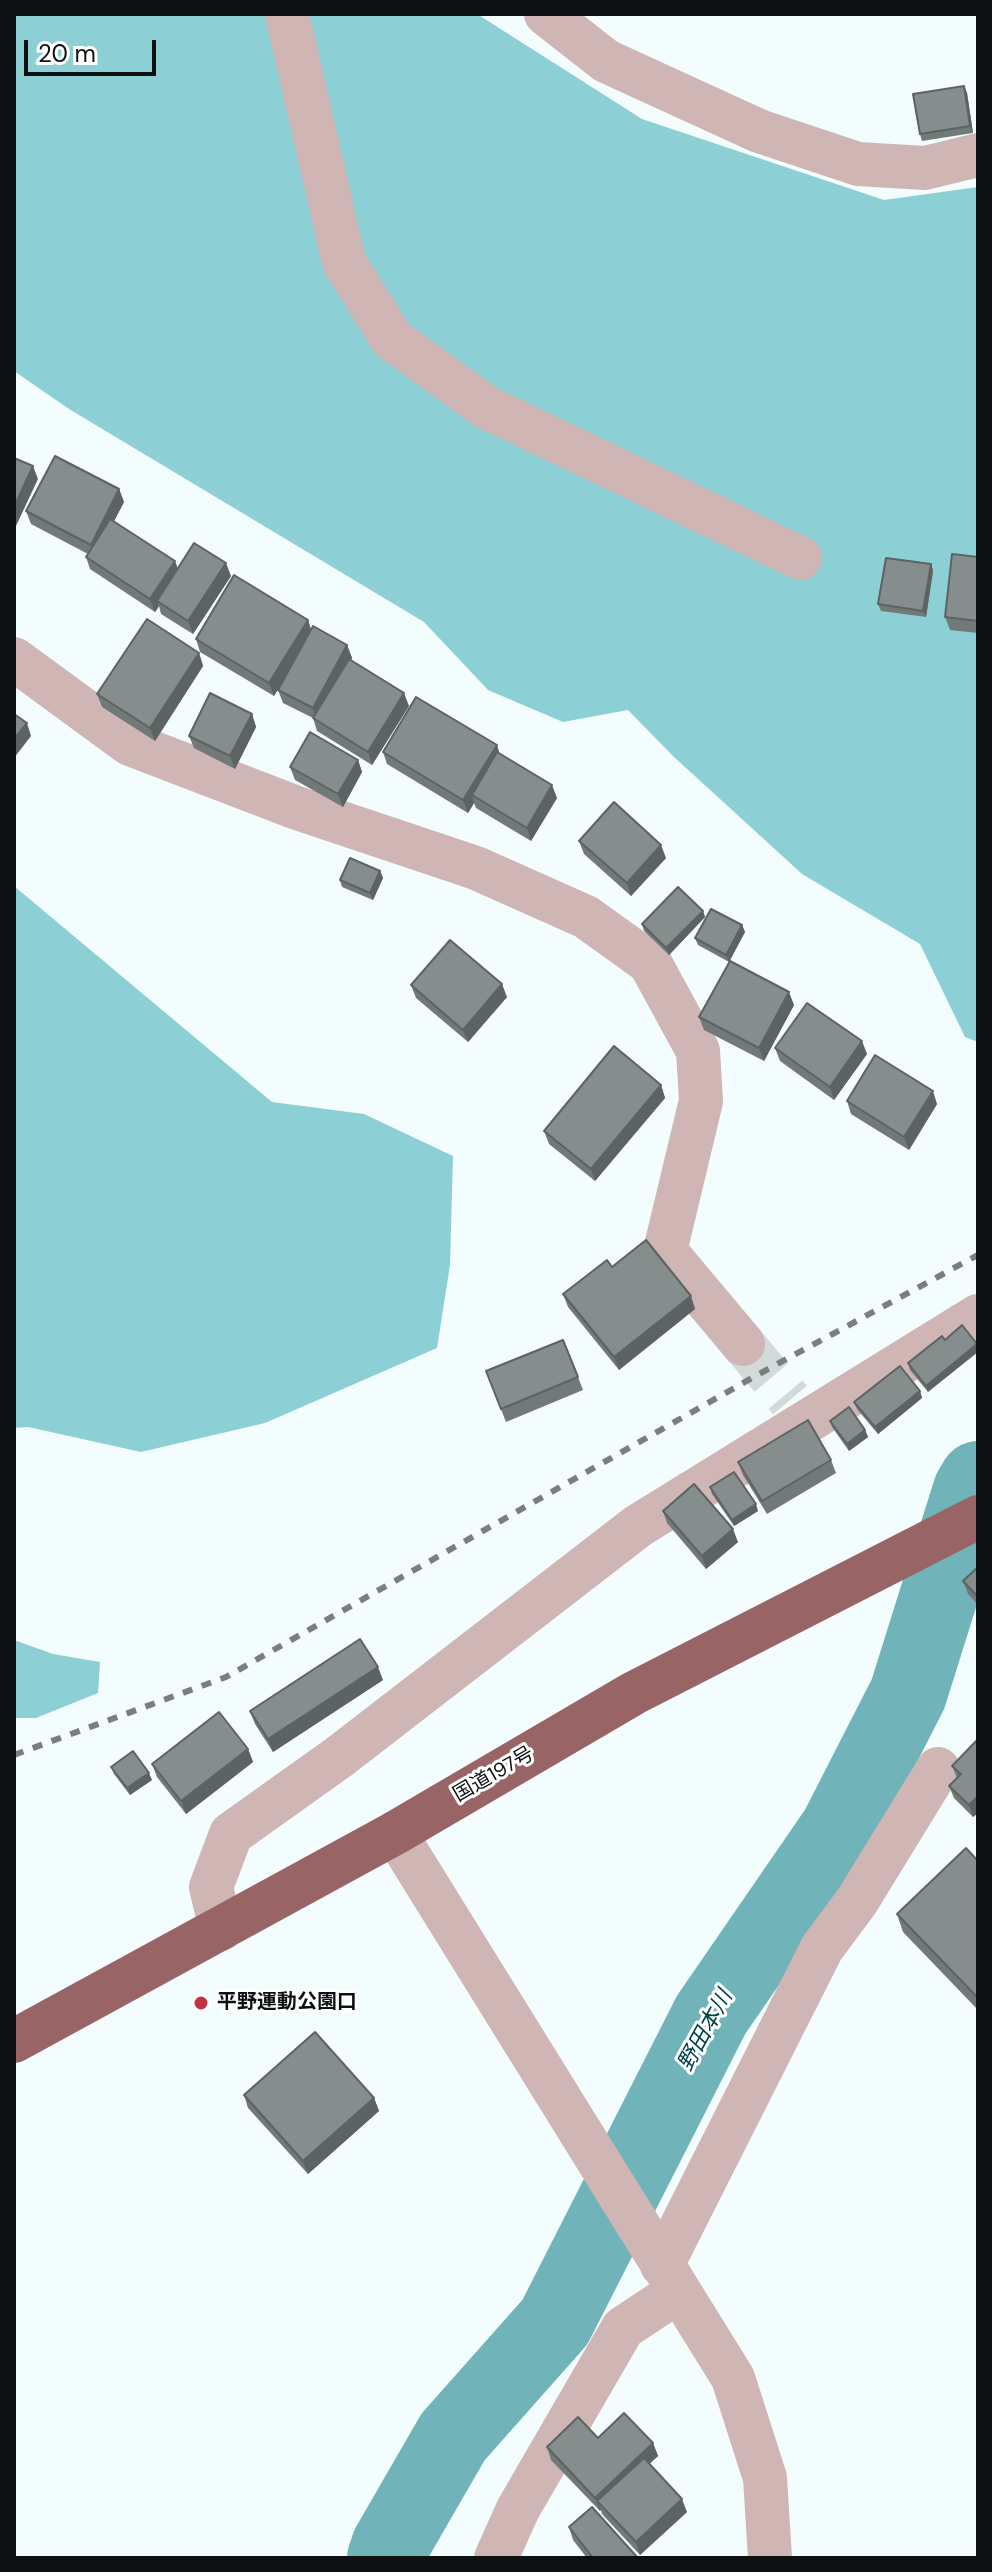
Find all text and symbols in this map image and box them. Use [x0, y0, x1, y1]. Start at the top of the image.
scale bar [28, 24, 160, 74]
text: 20 m [38, 38, 96, 69]
street label: 国道197号 [449, 1742, 539, 1808]
water label: 野田本川 [673, 1986, 739, 2076]
place label: 平野運動公園口 [217, 1991, 357, 2015]
marker: 平野運動公園口 [192, 1994, 210, 2012]

